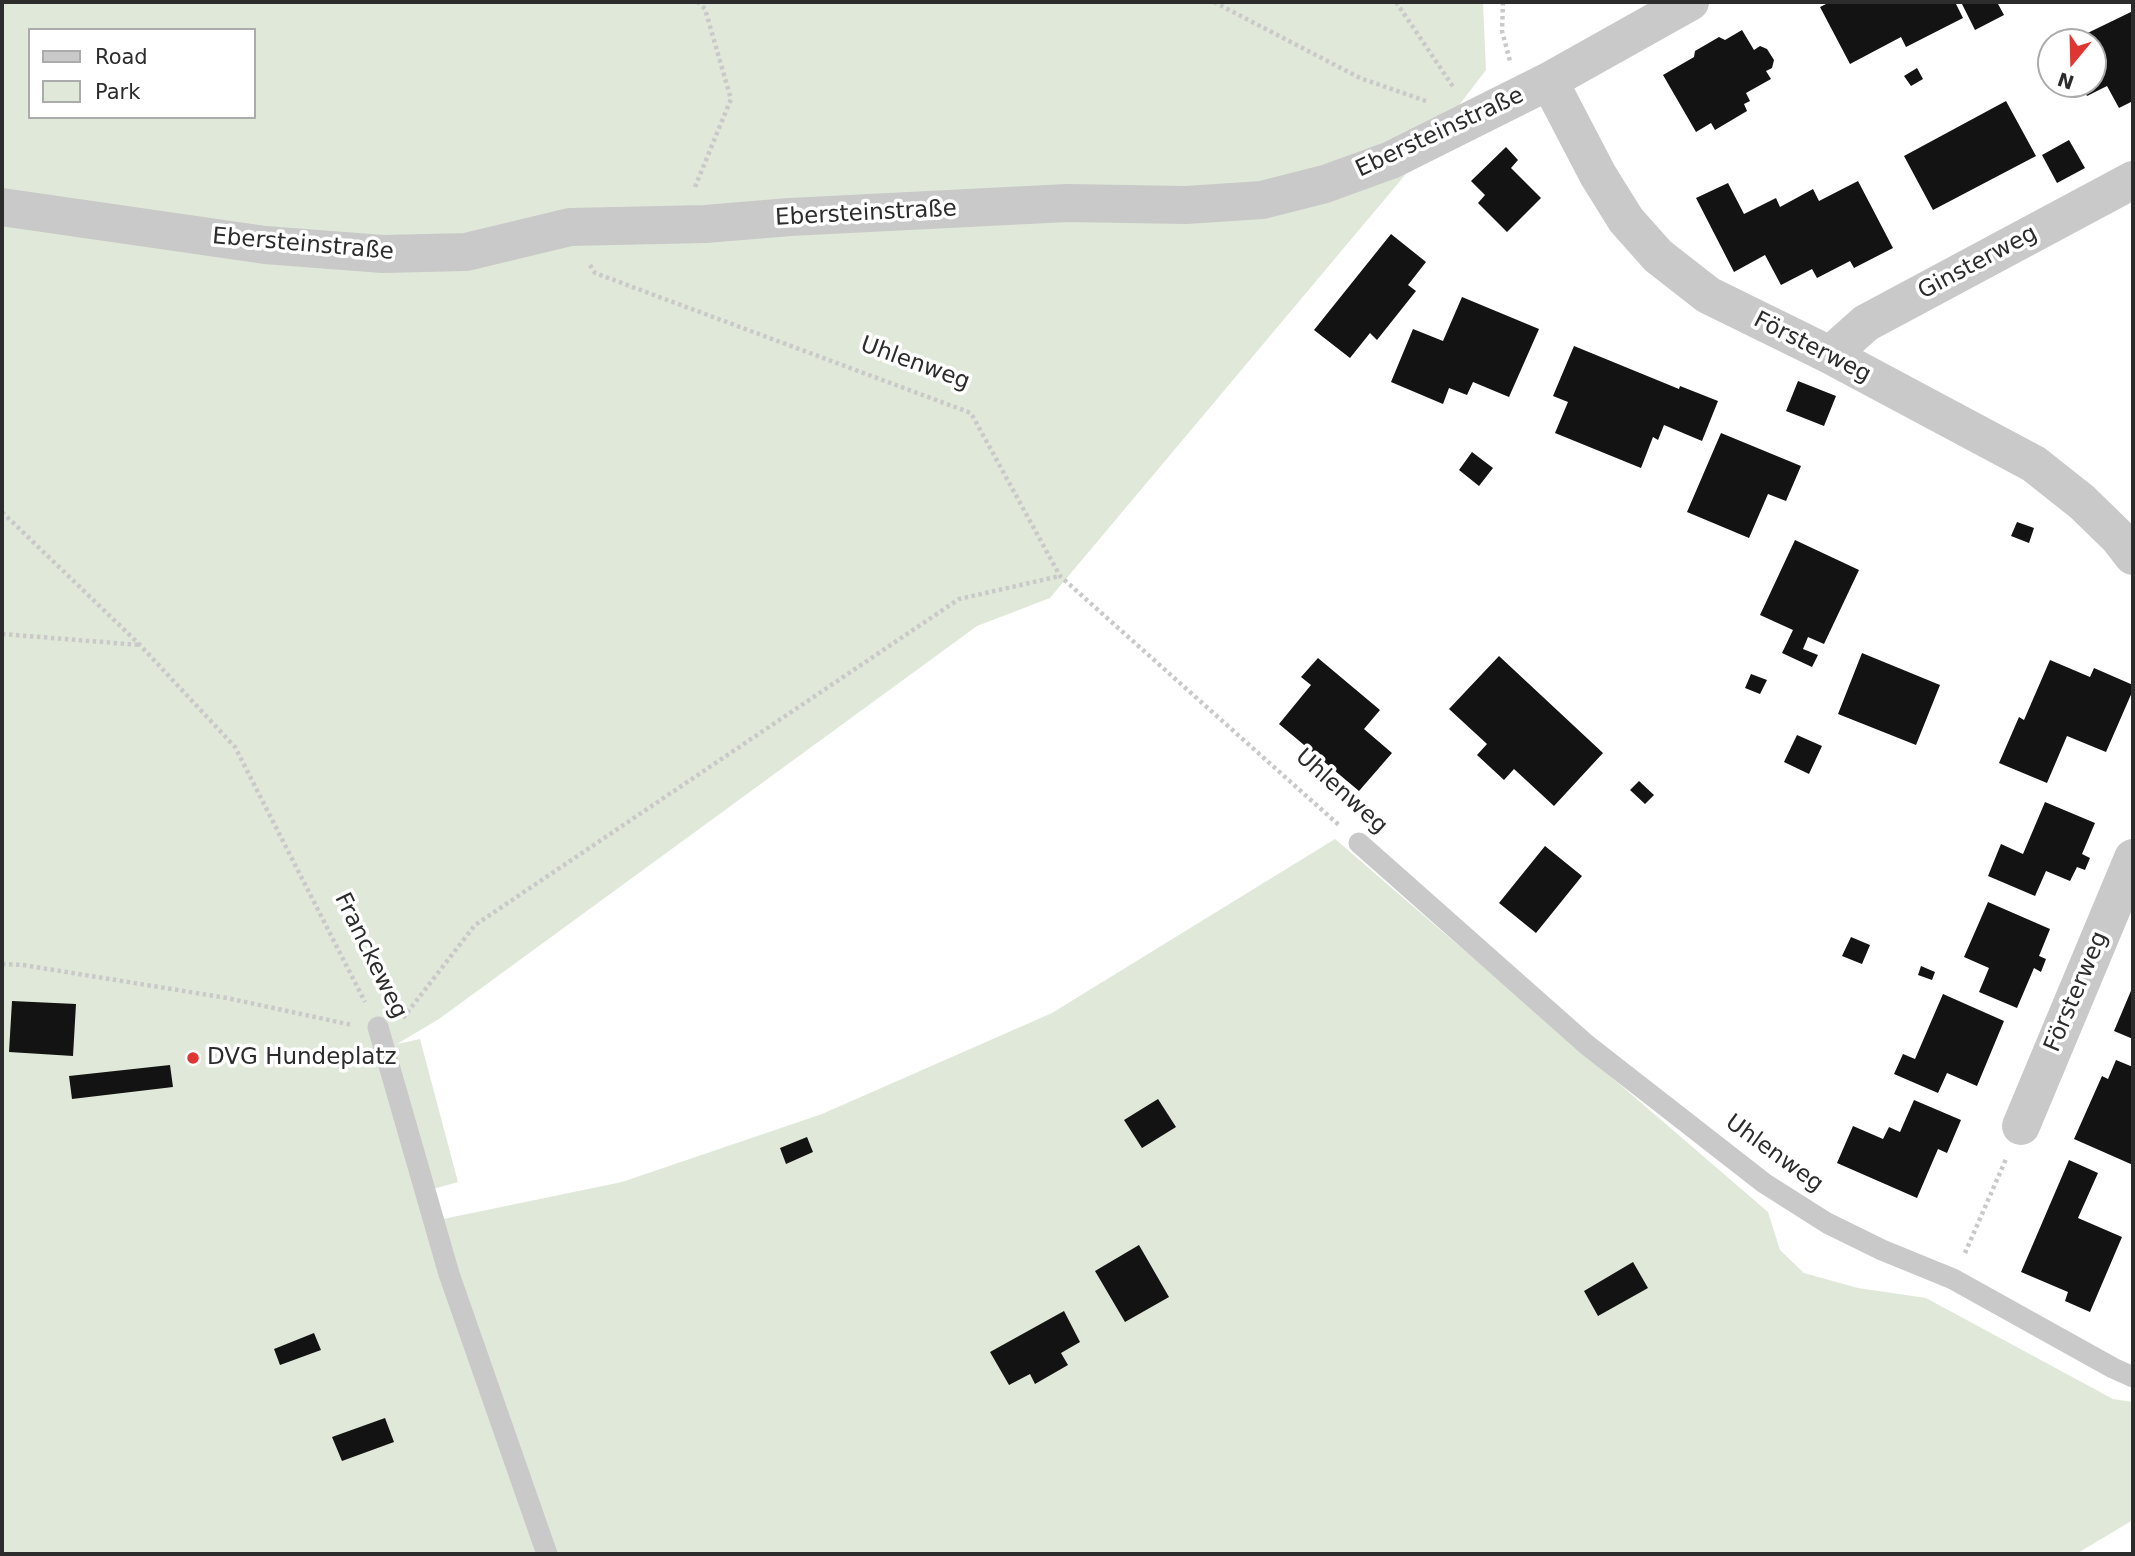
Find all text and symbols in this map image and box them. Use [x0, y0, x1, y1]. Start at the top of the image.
legend [28, 28, 256, 119]
north arrow [2037, 28, 2107, 98]
text: Road [95, 45, 148, 69]
text: N [2055, 68, 2077, 94]
text: Park [95, 80, 140, 104]
street label: Ebersteinstraße [1352, 82, 1528, 184]
street label: Ebersteinstraße [774, 195, 958, 233]
street label: Ginsterweg [1914, 220, 2042, 306]
street label: Ebersteinstraße [211, 223, 395, 267]
street label: Försterweg [1749, 307, 1875, 389]
street label: Uhlenweg [857, 332, 973, 396]
street label: Uhlenweg [1289, 744, 1393, 840]
street label: Franckeweg [328, 889, 412, 1023]
street label: Försterweg [2039, 928, 2115, 1056]
place label: DVG Hundeplatz [207, 1044, 397, 1072]
marker: DVG Hundeplatz [185, 1050, 201, 1066]
street label: Uhlenweg [1720, 1109, 1828, 1199]

